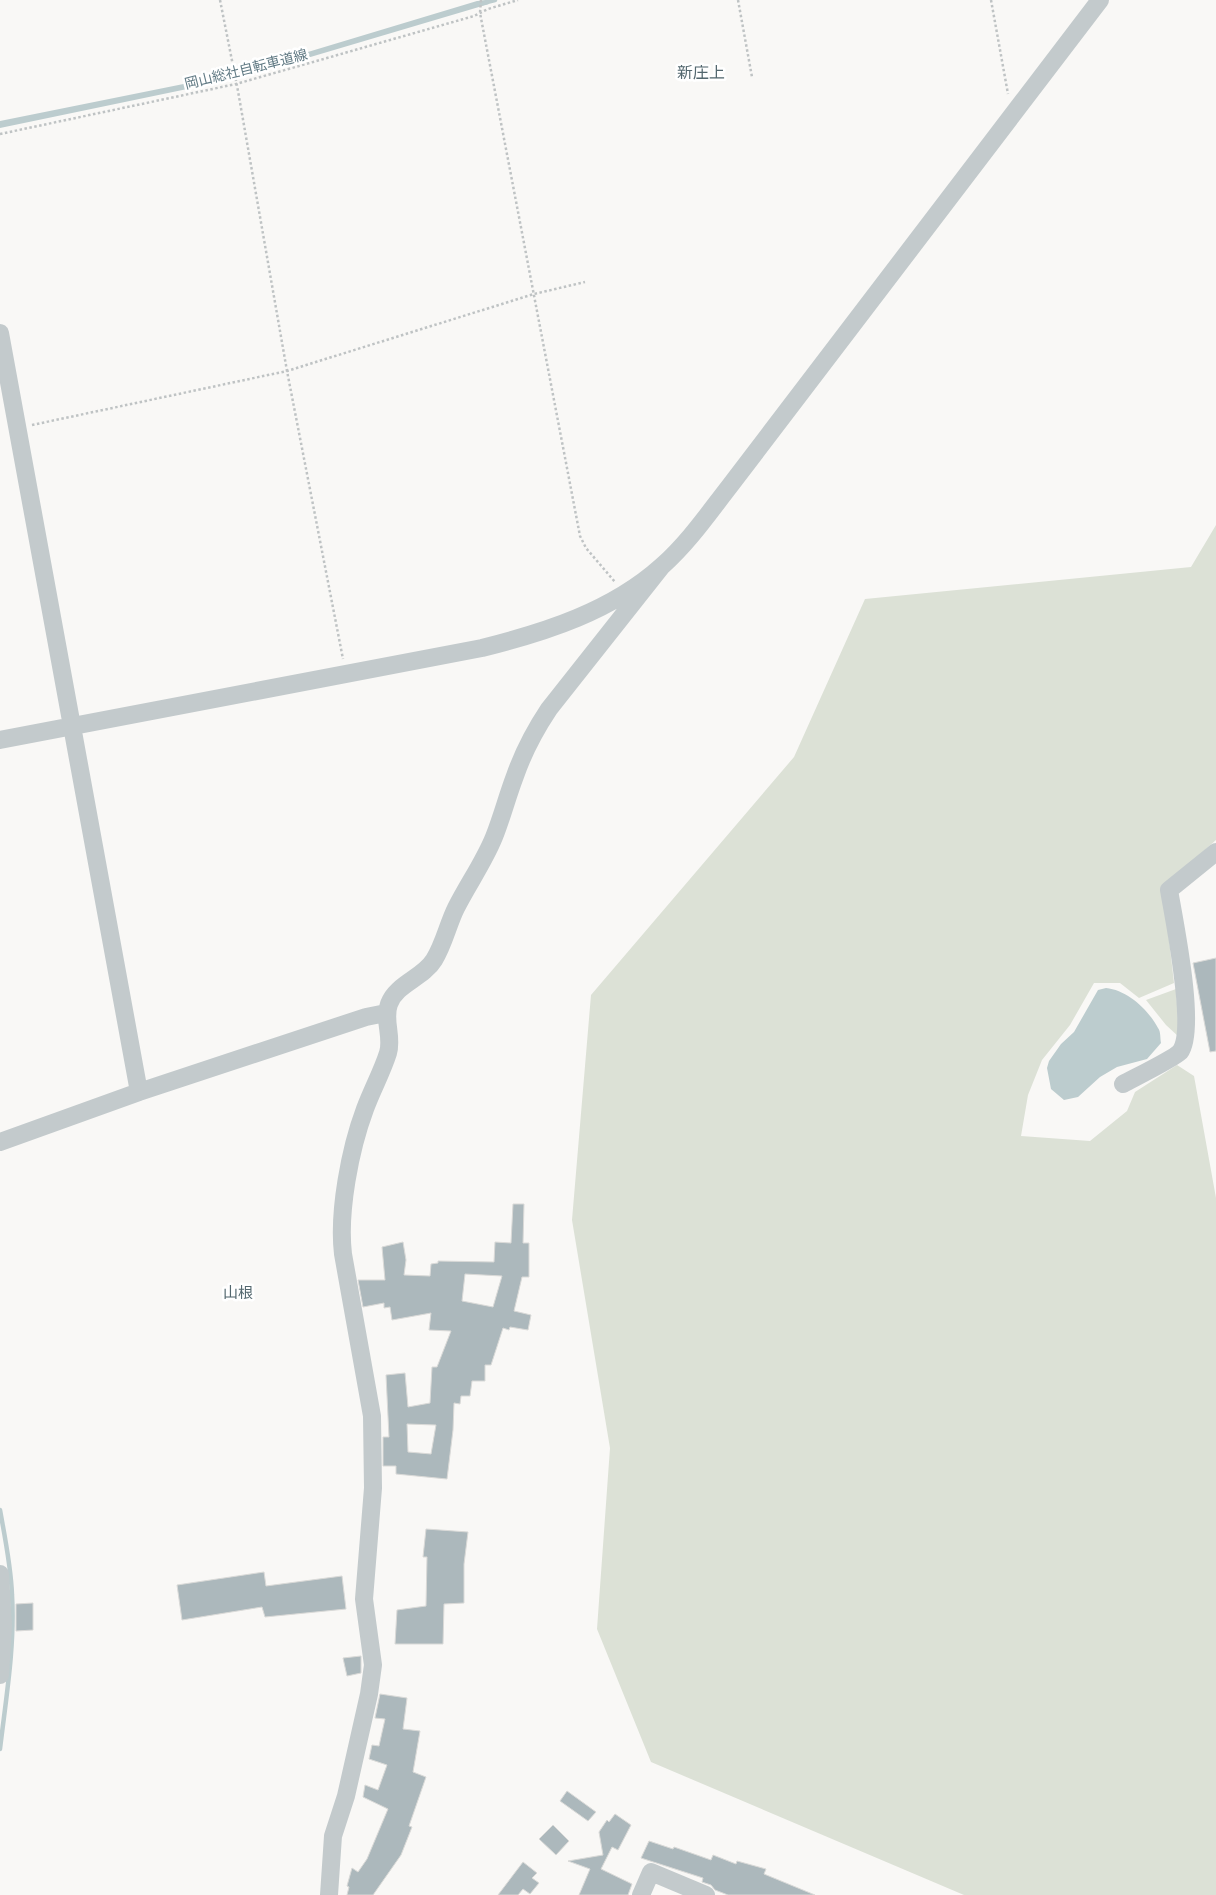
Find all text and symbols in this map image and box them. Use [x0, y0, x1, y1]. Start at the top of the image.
street label: 岡山総社自転車道線 [183, 46, 309, 92]
district label: 新庄上 [677, 63, 725, 82]
district label: 山根 [223, 1284, 253, 1302]

